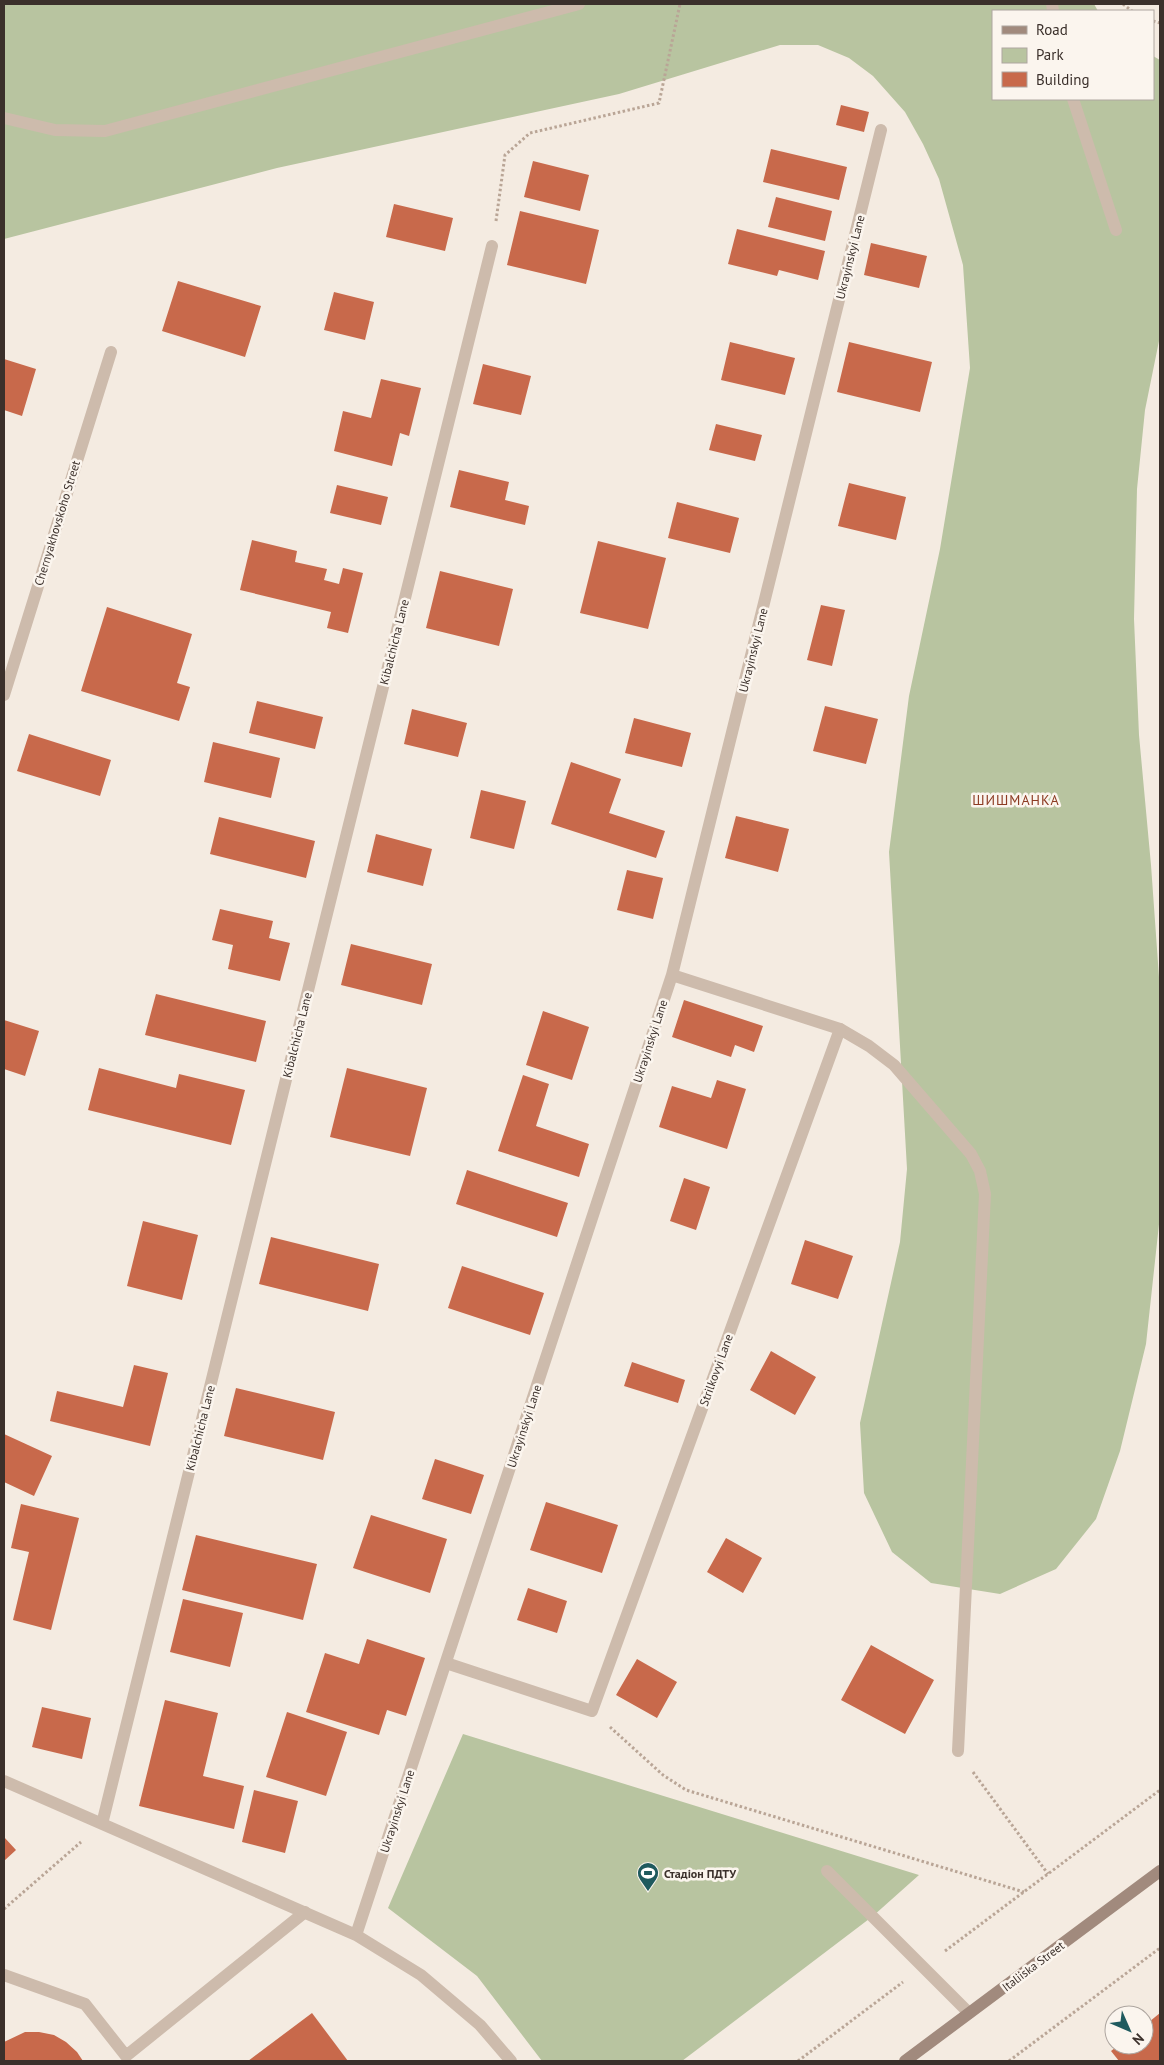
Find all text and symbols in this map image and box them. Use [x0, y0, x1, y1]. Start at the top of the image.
legend [992, 10, 1154, 100]
text: Road [1036, 20, 1068, 39]
text: Park [1036, 45, 1064, 64]
text: Building [1036, 70, 1090, 89]
street label: Ukrayinskyi Lane [832, 213, 868, 301]
street label: Chernyakhovskoho Street [31, 459, 83, 587]
street label: Kibalchicha Lane [376, 598, 412, 686]
street label: Ukrayinskyi Lane [735, 606, 771, 694]
district label: ШИШМАНКА [972, 791, 1060, 809]
street label: Kibalchicha Lane [279, 991, 315, 1079]
street label: Ukrayinskyi Lane [630, 998, 670, 1084]
street label: Strilkovyi Lane [696, 1332, 736, 1408]
street label: Ukrayinskyi Lane [504, 1383, 544, 1469]
street label: Kibalchicha Lane [182, 1384, 218, 1472]
street label: Ukrayinskyi Lane [377, 1768, 417, 1854]
sports icon: Стадіон ПДТУ [636, 1861, 660, 1892]
place label: Стадіон ПДТУ [664, 1866, 736, 1881]
street label: Italiiska Street [999, 1938, 1067, 1994]
north arrow [1104, 2005, 1154, 2055]
text: N [1129, 2030, 1148, 2049]

